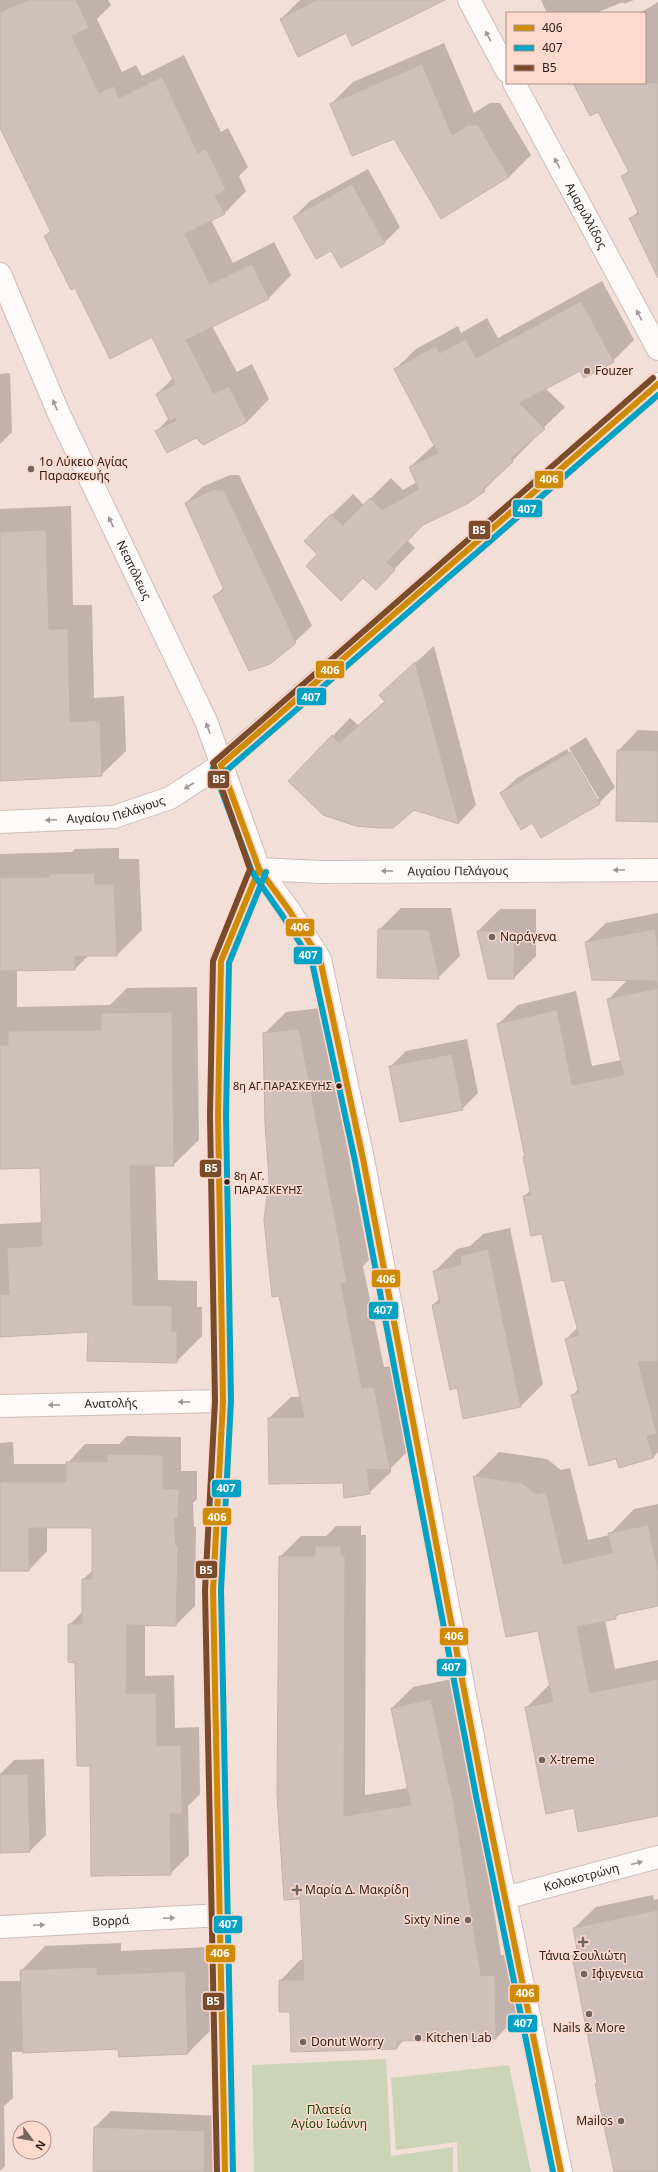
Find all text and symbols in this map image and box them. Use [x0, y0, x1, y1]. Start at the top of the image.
legend [506, 12, 646, 84]
text: 406 [542, 19, 563, 36]
one-way arrow [485, 30, 492, 42]
text: 407 [542, 39, 563, 56]
text: Β5 [542, 59, 557, 76]
one-way arrow [554, 158, 561, 169]
street label: Αμαρυλλίδος [561, 179, 611, 252]
one-way arrow [636, 309, 643, 321]
place label: Fouzer [595, 362, 633, 379]
marker: Fouzer [582, 366, 592, 376]
one-way arrow [52, 398, 58, 410]
place label: 1ο Λύκειο Αγίας Παρασκευής [39, 453, 128, 484]
marker: 1ο Λύκειο Αγίας Παρασκευής [26, 464, 36, 474]
line badge: 406 [534, 470, 564, 489]
text: 406 [540, 471, 558, 486]
line badge: 407 [512, 499, 543, 518]
text: 407 [518, 501, 536, 516]
one-way arrow [108, 517, 114, 528]
line badge: Β5 [468, 520, 491, 540]
text: Β5 [472, 522, 486, 537]
street label: Νεαπόλεως [113, 537, 156, 603]
line badge: 406 [315, 660, 345, 679]
text: 406 [321, 662, 339, 677]
line badge: 407 [296, 687, 327, 706]
text: 407 [302, 689, 320, 704]
one-way arrow [205, 722, 211, 734]
line badge: Β5 [207, 770, 230, 789]
text: Β5 [212, 771, 226, 786]
one-way arrow [183, 782, 194, 790]
street label: Αιγαίου Πελάγους [66, 791, 167, 827]
one-way arrow [44, 817, 57, 823]
street label: Αιγαίου Πελάγους [408, 862, 508, 879]
one-way arrow [612, 867, 625, 873]
one-way arrow [380, 868, 393, 874]
line badge: 406 [285, 918, 315, 937]
text: 406 [291, 919, 309, 934]
place label: Ναράγενα [500, 928, 557, 945]
marker: Ναράγενα [487, 932, 497, 942]
line badge: 407 [293, 946, 323, 965]
text: 407 [299, 947, 317, 962]
place label: 8η ΑΓ.ΠΑΡΑΣΚΕΥΗΣ [233, 1078, 332, 1093]
marker: 8η ΑΓ.ΠΑΡΑΣΚΕΥΗΣ [334, 1081, 344, 1091]
line badge: Β5 [199, 1159, 222, 1178]
text: Β5 [204, 1160, 218, 1175]
place label: 8η ΑΓ. ΠΑΡΑΣΚΕΥΗΣ [234, 1168, 303, 1197]
marker: 8η ΑΓ. ΠΑΡΑΣΚΕΥΗΣ [222, 1177, 232, 1187]
line badge: 406 [371, 1269, 401, 1288]
text: 406 [377, 1271, 395, 1286]
line badge: 407 [368, 1301, 399, 1320]
text: 407 [374, 1302, 392, 1317]
street label: Ανατολής [84, 1394, 138, 1412]
one-way arrow [177, 1399, 190, 1405]
one-way arrow [47, 1402, 60, 1408]
line badge: 407 [211, 1479, 242, 1498]
text: 407 [217, 1480, 235, 1495]
line badge: 406 [202, 1507, 232, 1526]
text: 406 [208, 1509, 226, 1524]
line badge: Β5 [195, 1560, 218, 1579]
text: Β5 [199, 1562, 213, 1577]
line badge: 406 [439, 1627, 469, 1646]
text: 406 [445, 1628, 463, 1643]
line badge: 407 [436, 1658, 467, 1677]
text: 407 [442, 1659, 460, 1674]
place label: X-treme [550, 1751, 595, 1768]
marker: X-treme [537, 1755, 547, 1765]
street label: Κολοκοτρώνη [542, 1859, 621, 1895]
one-way arrow [631, 1859, 643, 1865]
place label: Μαρία Δ. Μακρίδη [305, 1881, 409, 1898]
marker: Μαρία Δ. Μακρίδη [292, 1885, 302, 1895]
street label: Βορρά [92, 1911, 130, 1930]
place label: Sixty Nine [404, 1911, 460, 1928]
one-way arrow [163, 1915, 176, 1921]
line badge: 407 [213, 1915, 243, 1934]
marker: Sixty Nine [463, 1915, 473, 1925]
text: 407 [219, 1916, 237, 1931]
one-way arrow [33, 1921, 45, 1928]
marker: Τάνια Σουλιώτη [578, 1937, 588, 1947]
line badge: 406 [205, 1944, 236, 1963]
text: 406 [211, 1945, 229, 1960]
place label: Τάνια Σουλιώτη [539, 1947, 627, 1964]
place label: Ιφιγενεια [592, 1965, 644, 1982]
marker: Ιφιγενεια [579, 1969, 589, 1979]
line badge: 406 [509, 1984, 540, 2003]
text: 406 [516, 1985, 534, 2000]
line badge: Β5 [202, 1992, 225, 2011]
text: Β5 [206, 1993, 220, 2008]
marker: Nails & More [584, 2009, 594, 2019]
line badge: 407 [507, 2014, 538, 2033]
text: 407 [514, 2015, 532, 2030]
place label: Nails & More [553, 2019, 625, 2036]
place label: Kitchen Lab [426, 2029, 492, 2046]
place label: Donut Worry [311, 2033, 384, 2050]
marker: Kitchen Lab [413, 2033, 423, 2043]
marker: Donut Worry [298, 2037, 308, 2047]
park label: Πλατεία Αγίου Ιωάννη [291, 2101, 367, 2132]
place label: Mailos [576, 2112, 613, 2129]
marker: Mailos [616, 2116, 626, 2126]
north arrow [12, 2120, 52, 2160]
text: N [32, 2138, 50, 2153]

